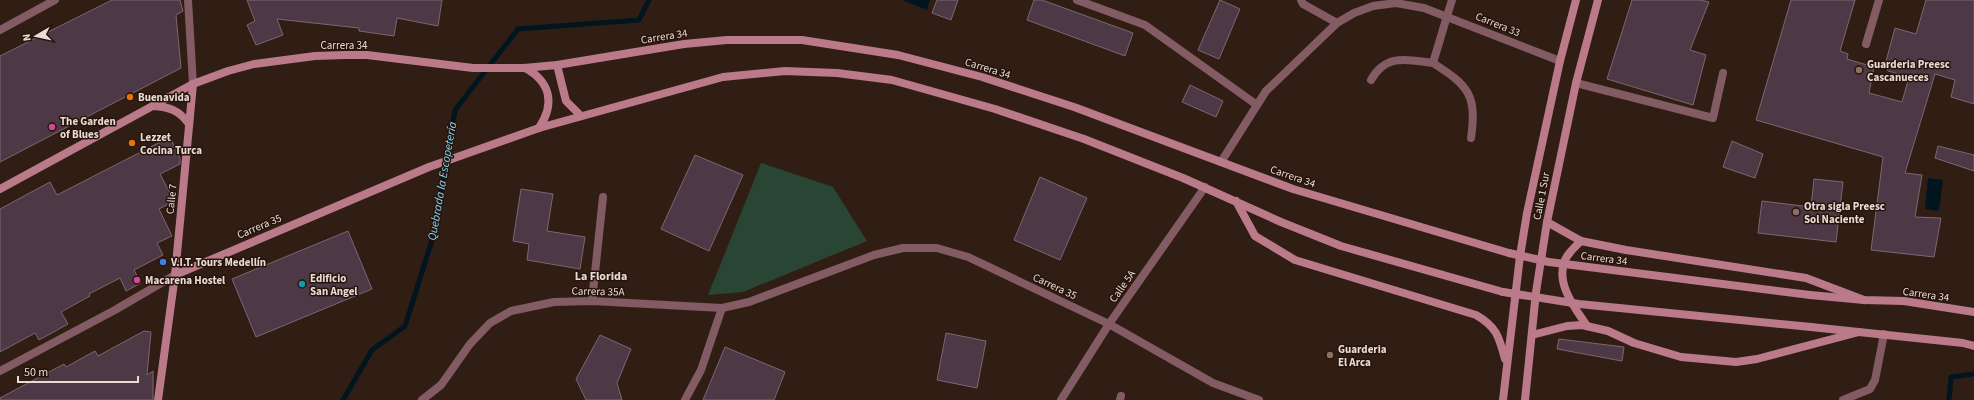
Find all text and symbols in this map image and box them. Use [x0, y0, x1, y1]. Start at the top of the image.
street label: Carrera 33 [1473, 9, 1522, 40]
north arrow [16, 16, 56, 56]
street label: Carrera 34 [640, 25, 689, 48]
text: N [19, 33, 35, 42]
street label: Carrera 34 [320, 38, 368, 53]
street label: Carrera 34 [963, 54, 1013, 83]
place label: Guarderia Preesc Cascanueces [1867, 57, 1950, 85]
marker: Guarderia Preesc Cascanueces [1854, 65, 1864, 75]
place label: Buenavida [138, 90, 190, 105]
marker: Buenavida [125, 92, 135, 102]
place label: The Garden of Blues [60, 114, 116, 142]
water label: Quebrada la Escopetería [424, 120, 461, 242]
marker: The Garden of Blues [47, 122, 57, 132]
place label: Lezzet Cocina Turca [140, 130, 202, 158]
marker: Lezzet Cocina Turca [127, 138, 137, 148]
street label: Carrera 34 [1268, 162, 1318, 191]
street label: Calle 1 Sur [1530, 171, 1554, 221]
street label: Calle 7 [162, 183, 181, 215]
place label: Otra sigla Preesc Sol Naciente [1804, 199, 1885, 227]
marker: Otra sigla Preesc Sol Naciente [1791, 207, 1801, 217]
street label: Carrera 35 [235, 210, 284, 243]
street label: Carrera 34 [1580, 248, 1629, 269]
place label: V.I.T. Tours Medellín [170, 255, 266, 270]
marker: V.I.T. Tours Medellín [158, 257, 168, 267]
street label: Calle 5A [1106, 267, 1139, 306]
district label: La Florida [575, 268, 627, 285]
street label: Carrera 35 [1030, 270, 1079, 303]
place label: Edificio San Angel [310, 271, 358, 299]
place label: Macarena Hostel [145, 273, 226, 288]
marker: Macarena Hostel [132, 275, 142, 285]
marker: Edificio San Angel [297, 279, 307, 289]
street label: Carrera 35A [571, 284, 625, 299]
street label: Carrera 34 [1902, 284, 1951, 305]
place label: Guarderia El Arca [1338, 342, 1387, 370]
marker: Guarderia El Arca [1325, 350, 1335, 360]
scale bar [18, 358, 138, 384]
text: 50 m [24, 364, 48, 381]

